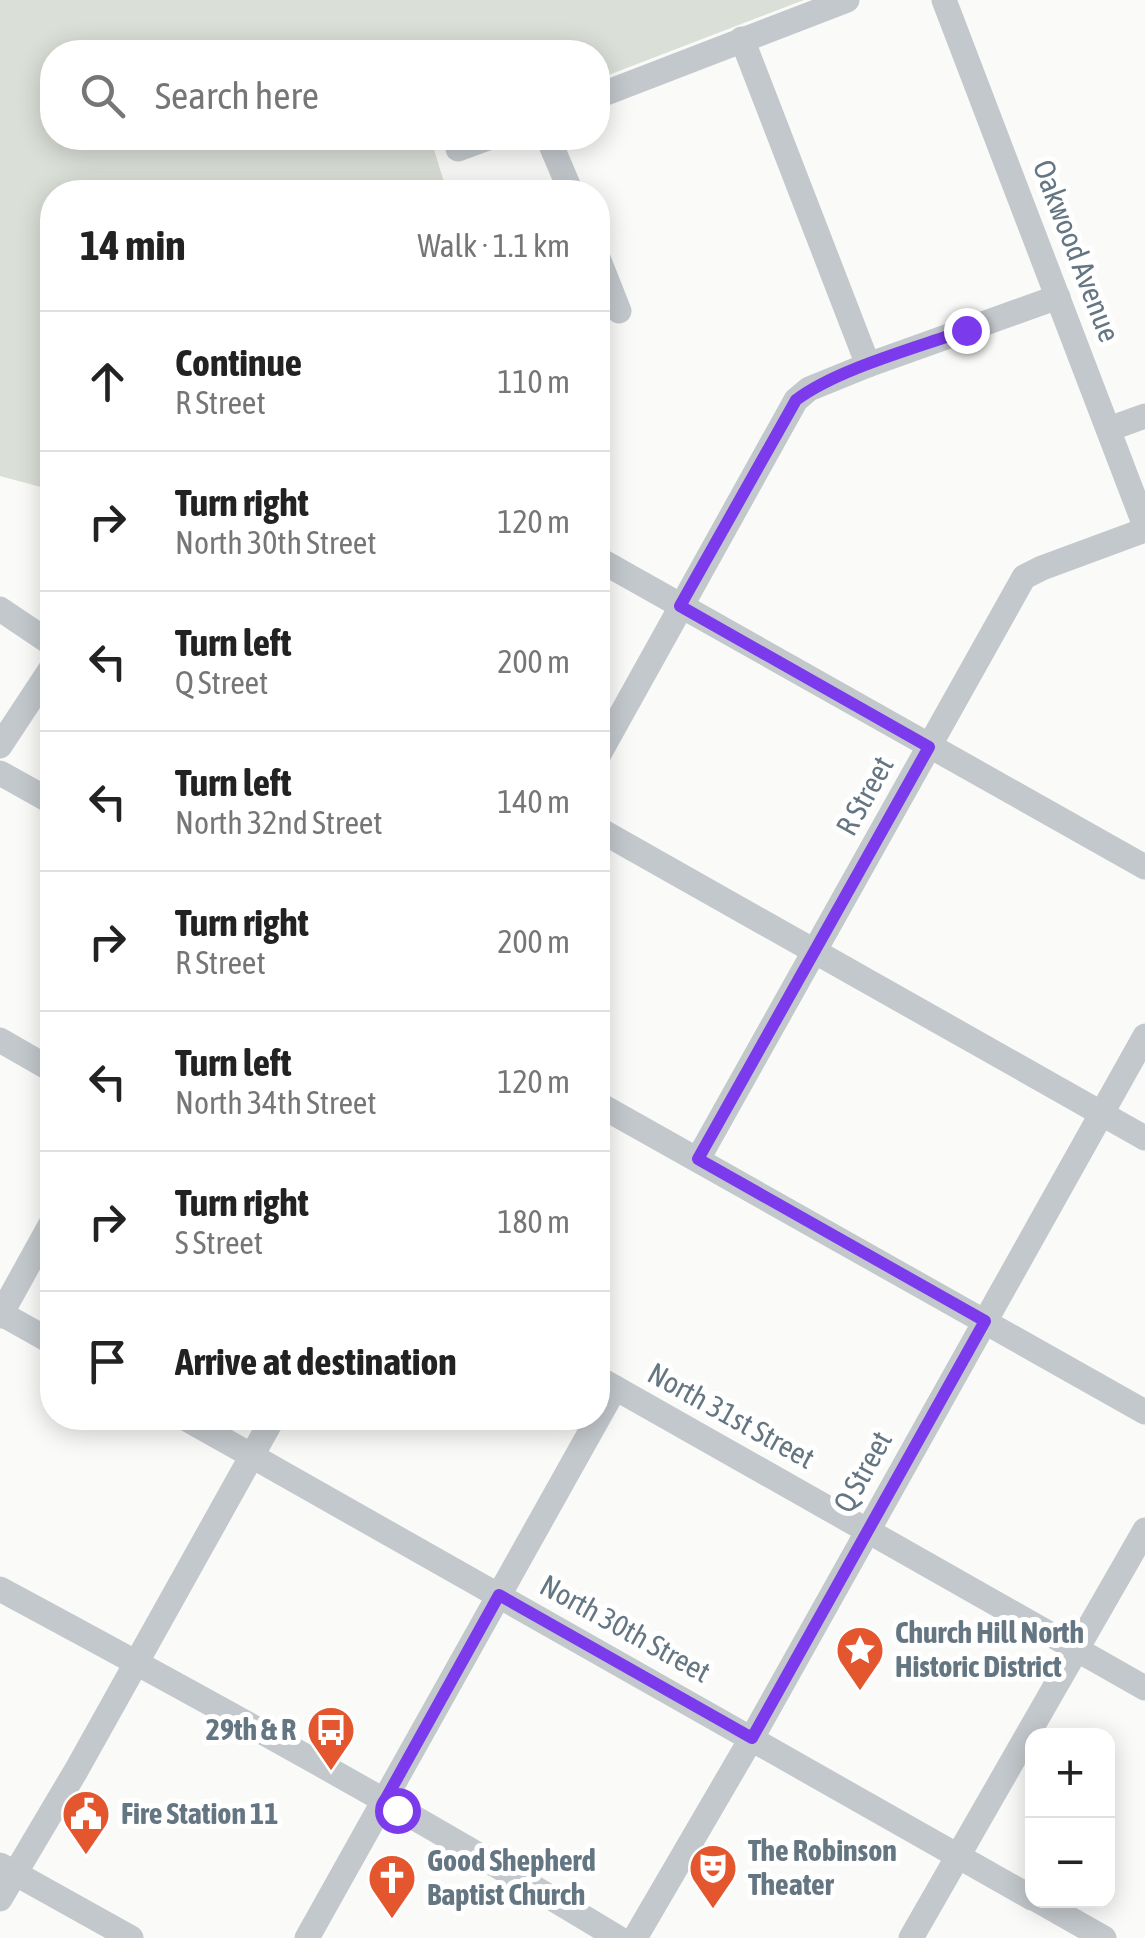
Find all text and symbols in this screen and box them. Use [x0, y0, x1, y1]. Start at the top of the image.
search box [40, 40, 610, 150]
icon: search [75, 68, 130, 123]
text: Search here [155, 74, 319, 117]
street label: Oakwood Avenue [1027, 155, 1127, 346]
text: 14 min [80, 221, 186, 269]
text: Walk · 1.1 km [417, 227, 570, 264]
route end [944, 308, 990, 354]
text: Continue [175, 341, 302, 384]
icon: ahead [80, 354, 135, 409]
text: 110 m [497, 363, 570, 400]
text: R Street [175, 384, 266, 421]
text: Turn right [175, 481, 309, 524]
icon: right [80, 494, 135, 549]
text: 120 m [497, 503, 570, 540]
text: North 30th Street [175, 524, 377, 561]
text: Turn left [175, 621, 291, 664]
icon: left [80, 634, 135, 689]
text: 200 m [497, 643, 570, 680]
text: Q Street [175, 664, 268, 701]
street label: R Street [829, 750, 900, 841]
text: Turn left [175, 761, 291, 804]
icon: left [80, 774, 135, 829]
text: 140 m [497, 783, 570, 820]
text: North 32nd Street [175, 804, 383, 841]
text: Turn right [175, 901, 309, 944]
icon: right [80, 914, 135, 969]
text: 200 m [497, 923, 570, 960]
text: R Street [175, 944, 266, 981]
text: Turn left [175, 1041, 291, 1084]
icon: left [80, 1054, 135, 1109]
text: 120 m [497, 1063, 570, 1100]
text: North 34th Street [175, 1084, 377, 1121]
text: Turn right [175, 1181, 309, 1224]
icon: right [80, 1194, 135, 1249]
text: 180 m [497, 1203, 570, 1240]
text: S Street [175, 1224, 263, 1261]
icon: arrive [80, 1334, 135, 1389]
text: Arrive at destination [175, 1340, 457, 1383]
street label: North 31st Street [642, 1355, 821, 1475]
street label: Q Street [826, 1425, 898, 1518]
street label: North 30th Street [535, 1567, 716, 1689]
place label: Church Hill North Historic District [895, 1615, 1084, 1683]
place icon: Church Hill North Historic District [834, 1624, 886, 1692]
bus stop icon: 29th & R [305, 1704, 357, 1772]
place label: 29th & R [206, 1712, 296, 1746]
map controls [1025, 1728, 1115, 1908]
button: + [1025, 1728, 1115, 1818]
public building icon: Fire Station 11 [60, 1788, 112, 1856]
route start [375, 1788, 421, 1834]
place label: Fire Station 11 [121, 1796, 278, 1830]
button: − [1025, 1818, 1115, 1908]
place label: The Robinson Theater [748, 1833, 897, 1901]
theatre icon: The Robinson Theater [687, 1842, 739, 1910]
place label: Good Shepherd Baptist Church [427, 1843, 596, 1911]
church icon: Good Shepherd Baptist Church [366, 1852, 418, 1920]

